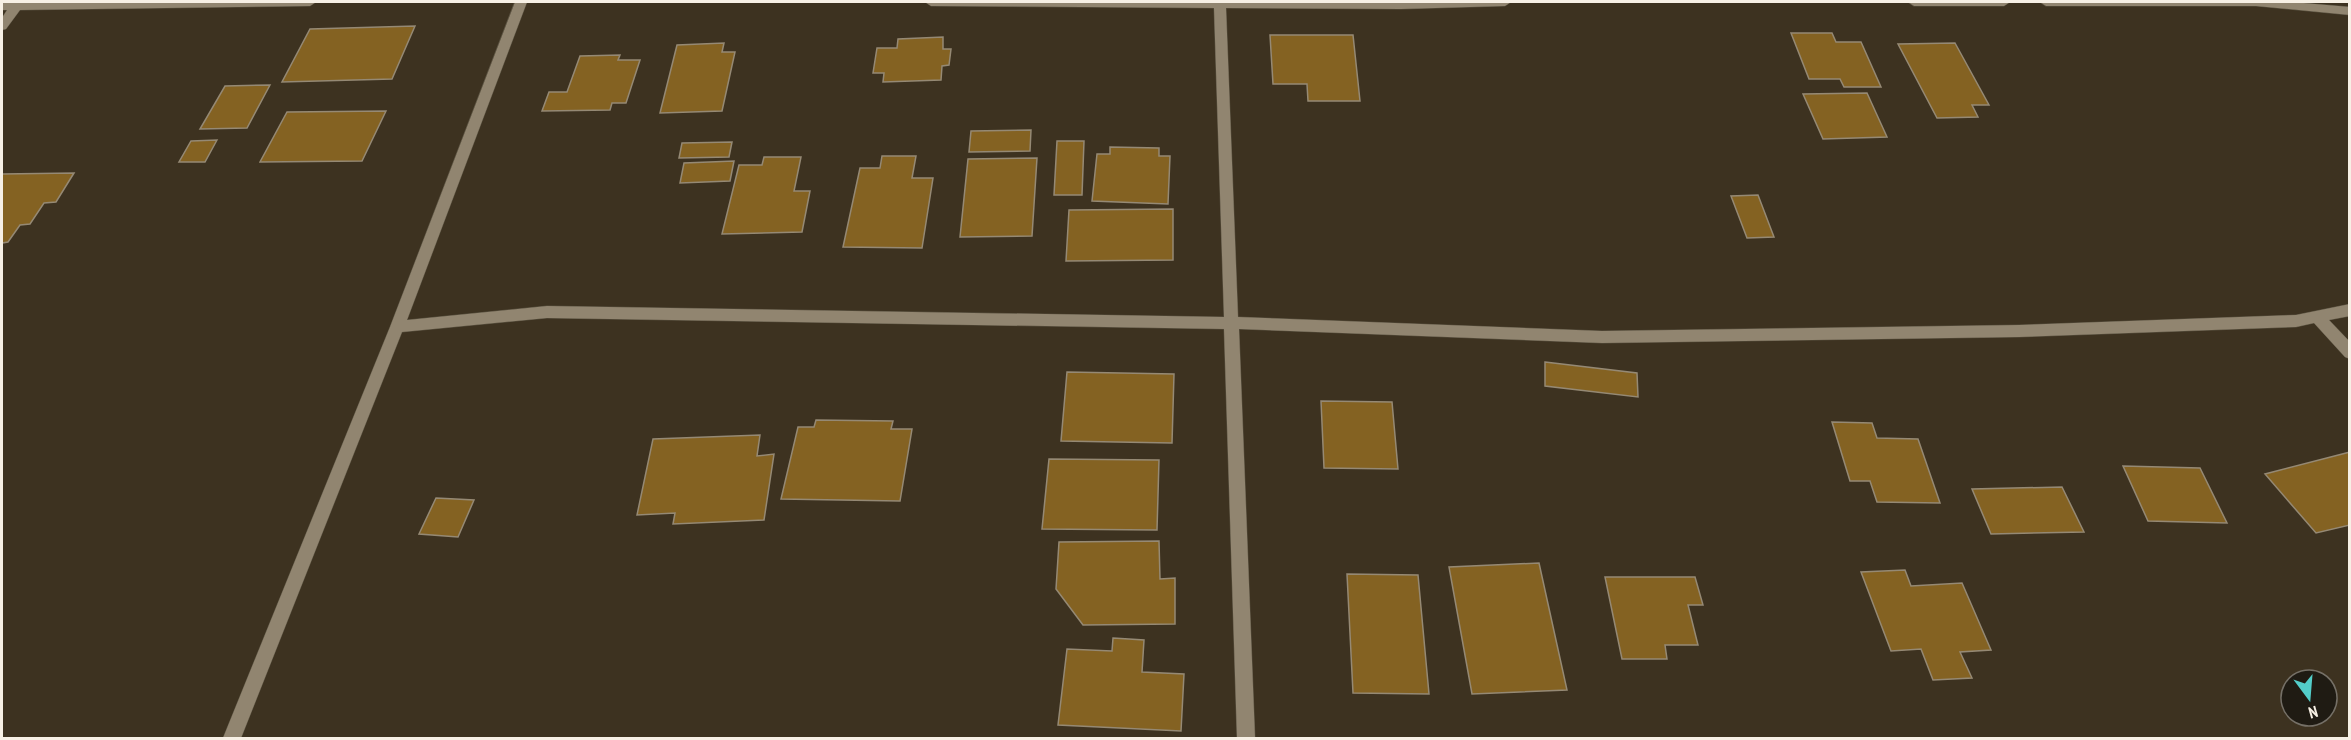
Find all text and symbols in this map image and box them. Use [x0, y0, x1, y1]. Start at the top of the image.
north arrow [2279, 668, 2339, 728]
text: N [2306, 702, 2320, 723]

